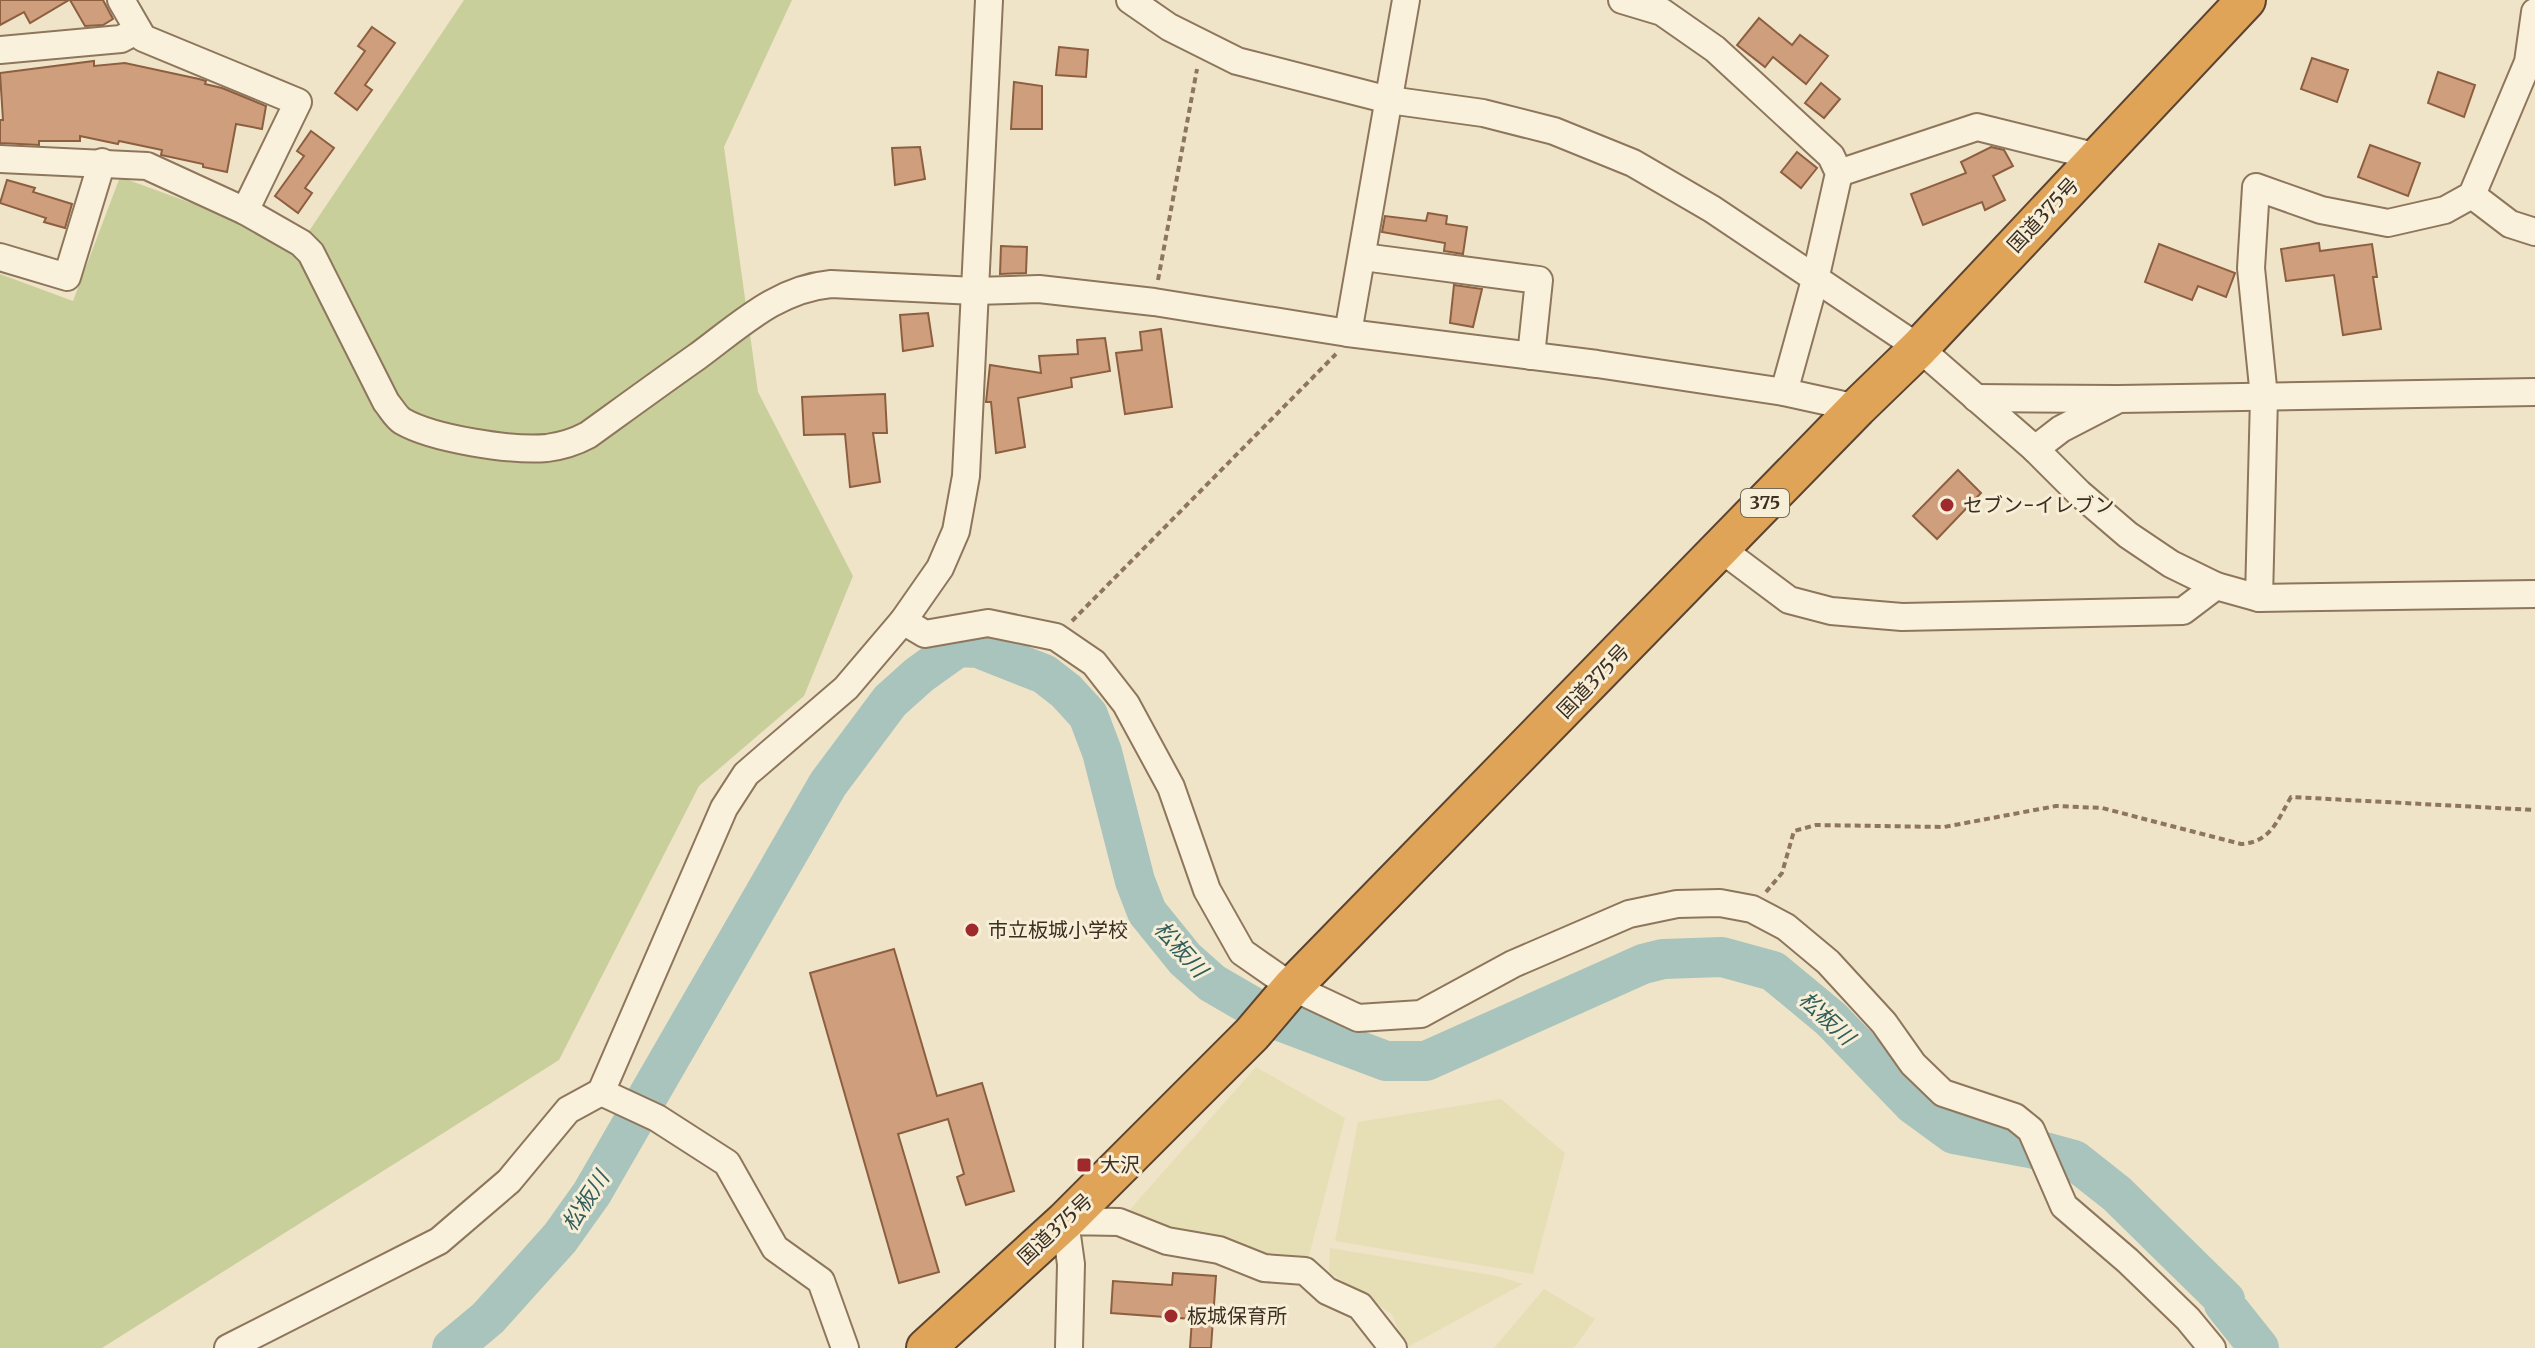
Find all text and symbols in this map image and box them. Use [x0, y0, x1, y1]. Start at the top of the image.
street label: 国道375号 [2002, 172, 2084, 257]
road number: 375 [1741, 489, 1789, 517]
place label: セブン-イレブン [1963, 492, 2115, 517]
marker: セブン-イレブン [1938, 496, 1956, 514]
street label: 国道375号 [1551, 638, 1634, 723]
water label: 松板川 [1149, 915, 1215, 984]
place label: 市立板城小学校 [988, 917, 1128, 942]
marker: 市立板城小学校 [963, 921, 981, 939]
water label: 松板川 [1793, 985, 1862, 1052]
place label: 大沢 [1100, 1152, 1140, 1177]
marker: 大沢 [1075, 1156, 1093, 1174]
water label: 松板川 [555, 1164, 616, 1236]
street label: 国道375号 [1012, 1188, 1097, 1270]
place label: 板城保育所 [1187, 1303, 1287, 1328]
marker: 板城保育所 [1162, 1307, 1180, 1325]

